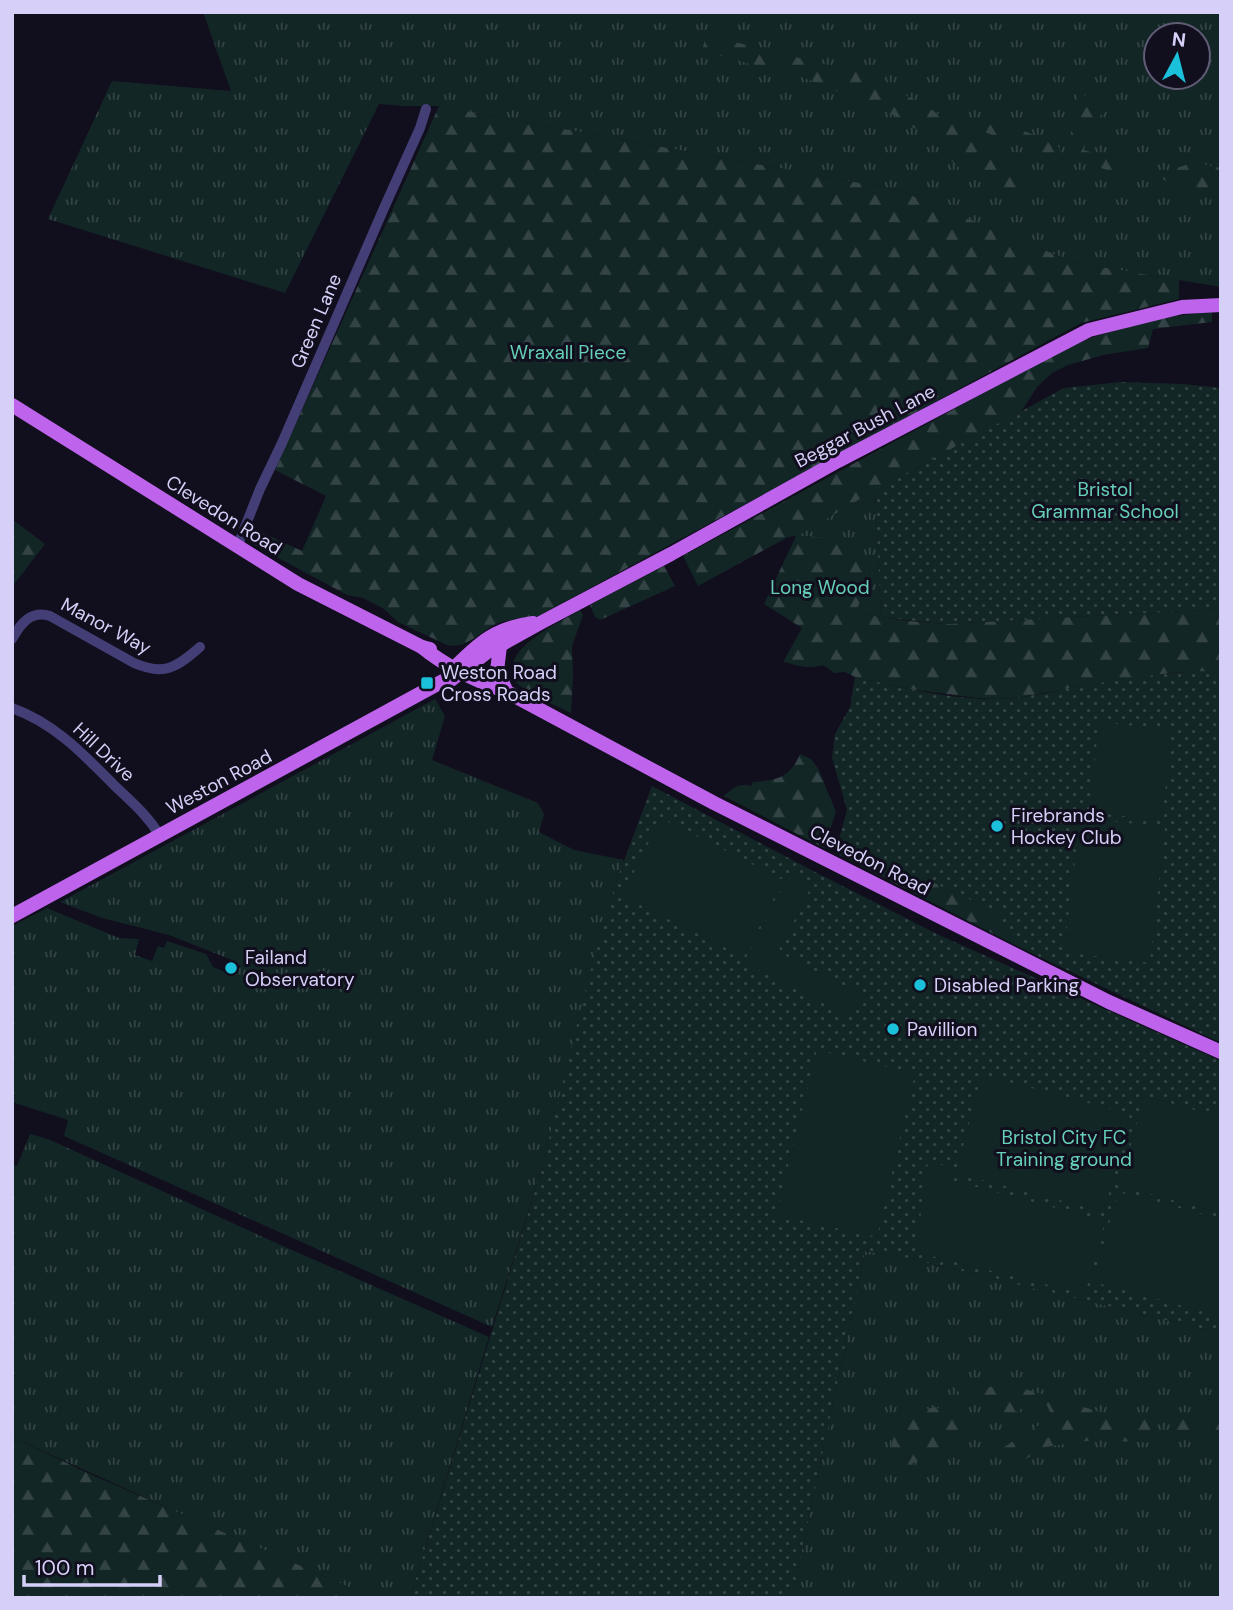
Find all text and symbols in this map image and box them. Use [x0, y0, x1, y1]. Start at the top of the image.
north arrow [1142, 21, 1212, 91]
text: N [1171, 26, 1187, 53]
street label: Green Lane [285, 270, 347, 372]
park label: Wraxall Piece [510, 340, 626, 365]
street label: Beggar Bush Lane [790, 378, 940, 474]
street label: Clevedon Road [161, 469, 287, 561]
park label: Bristol Grammar School [1031, 477, 1179, 524]
park label: Long Wood [770, 575, 870, 600]
street label: Manor Way [57, 592, 156, 660]
place label: Weston Road Cross Roads [441, 660, 557, 707]
marker: Weston Road Cross Roads [419, 675, 435, 691]
street label: Hill Drive [68, 717, 140, 787]
street label: Weston Road [162, 744, 276, 820]
place label: Firebrands Hockey Club [1011, 803, 1122, 850]
marker: Firebrands Hockey Club [989, 818, 1005, 834]
street label: Clevedon Road [806, 819, 934, 901]
place label: Failand Observatory [245, 945, 355, 992]
marker: Failand Observatory [223, 960, 239, 976]
place label: Disabled Parking [934, 973, 1079, 998]
marker: Disabled Parking [912, 977, 928, 993]
place label: Pavillion [907, 1017, 977, 1042]
marker: Pavillion [885, 1021, 901, 1037]
park label: Bristol City FC Training ground [996, 1125, 1132, 1172]
scale bar [24, 1544, 161, 1588]
text: 100 m [35, 1554, 95, 1582]

